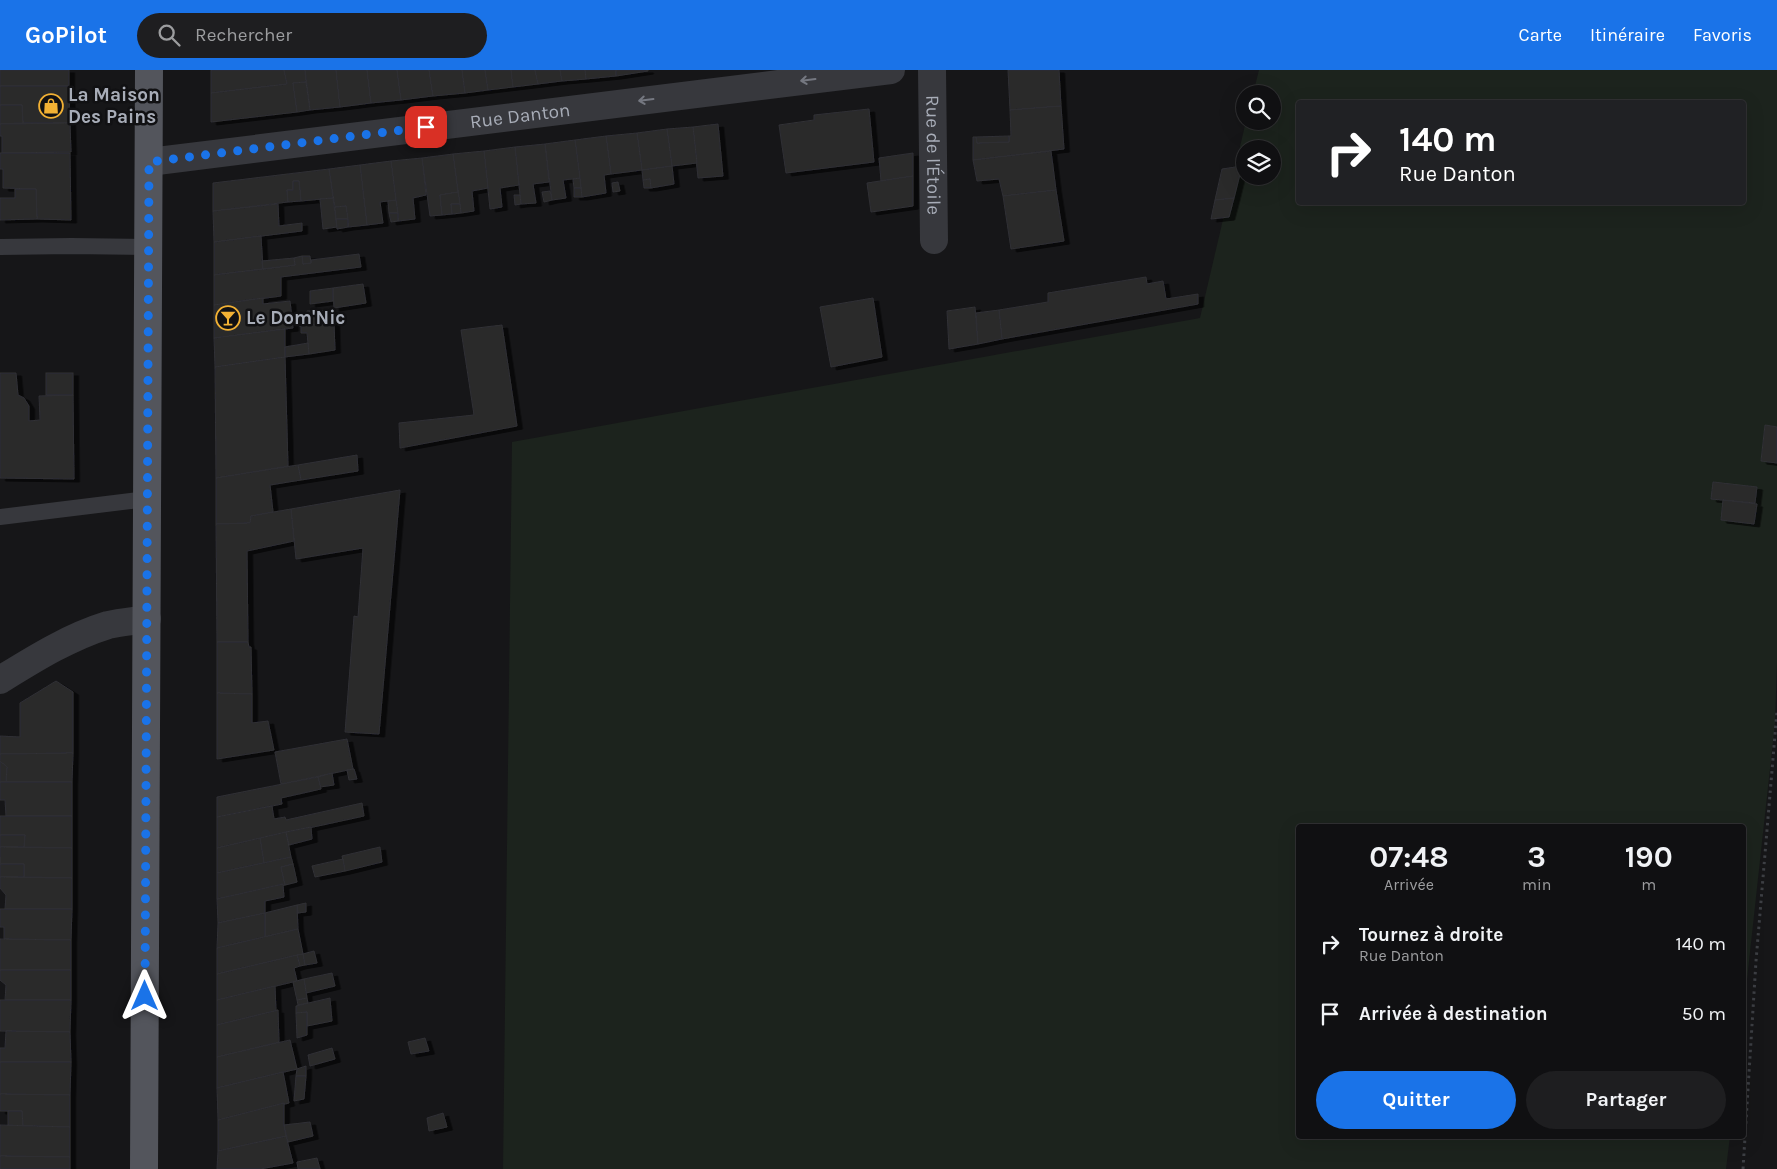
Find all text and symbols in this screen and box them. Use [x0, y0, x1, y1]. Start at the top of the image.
search box [137, 13, 487, 58]
text: GoPilot [25, 21, 107, 49]
icon: search [155, 21, 183, 49]
text: Rechercher [195, 24, 292, 46]
text: Carte [1519, 24, 1562, 46]
text: Itinéraire [1590, 24, 1665, 46]
text: Favoris [1693, 24, 1752, 46]
one-way arrow [800, 75, 816, 85]
place label: La Maison Des Pains [68, 84, 160, 128]
map controls [1236, 85, 1281, 185]
button: search [1236, 85, 1281, 130]
shop icon: La Maison Des Pains [38, 93, 64, 119]
one-way arrow [639, 95, 655, 105]
street label: Rue de l'Étoile [921, 95, 945, 215]
street label: Rue Danton [469, 99, 572, 133]
pin [405, 106, 447, 148]
icon: arrive [412, 113, 440, 141]
text: 140 m [1399, 119, 1497, 160]
icon: right [1316, 120, 1381, 185]
button: layers [1236, 140, 1281, 185]
text: Rue Danton [1399, 161, 1516, 187]
bar icon: Le Dom'Nic [215, 305, 241, 331]
place label: Le Dom'Nic [246, 307, 345, 329]
text: 07:48 [1369, 839, 1449, 875]
text: 3 [1527, 839, 1546, 875]
text: 190 [1625, 839, 1673, 875]
text: Arrivée [1384, 875, 1434, 894]
text: min [1522, 875, 1551, 894]
text: m [1641, 875, 1656, 894]
text: Tournez à droite [1359, 924, 1503, 946]
icon: right [1316, 930, 1344, 958]
text: 140 m [1676, 933, 1726, 955]
text: Rue Danton [1359, 946, 1444, 965]
position arrow [118, 969, 170, 1021]
icon: arrive [1316, 1000, 1344, 1028]
text: Arrivée à destination [1359, 1003, 1548, 1025]
text: 50 m [1682, 1003, 1726, 1025]
button: Quitter [1316, 1071, 1516, 1129]
button: Partager [1526, 1071, 1726, 1129]

